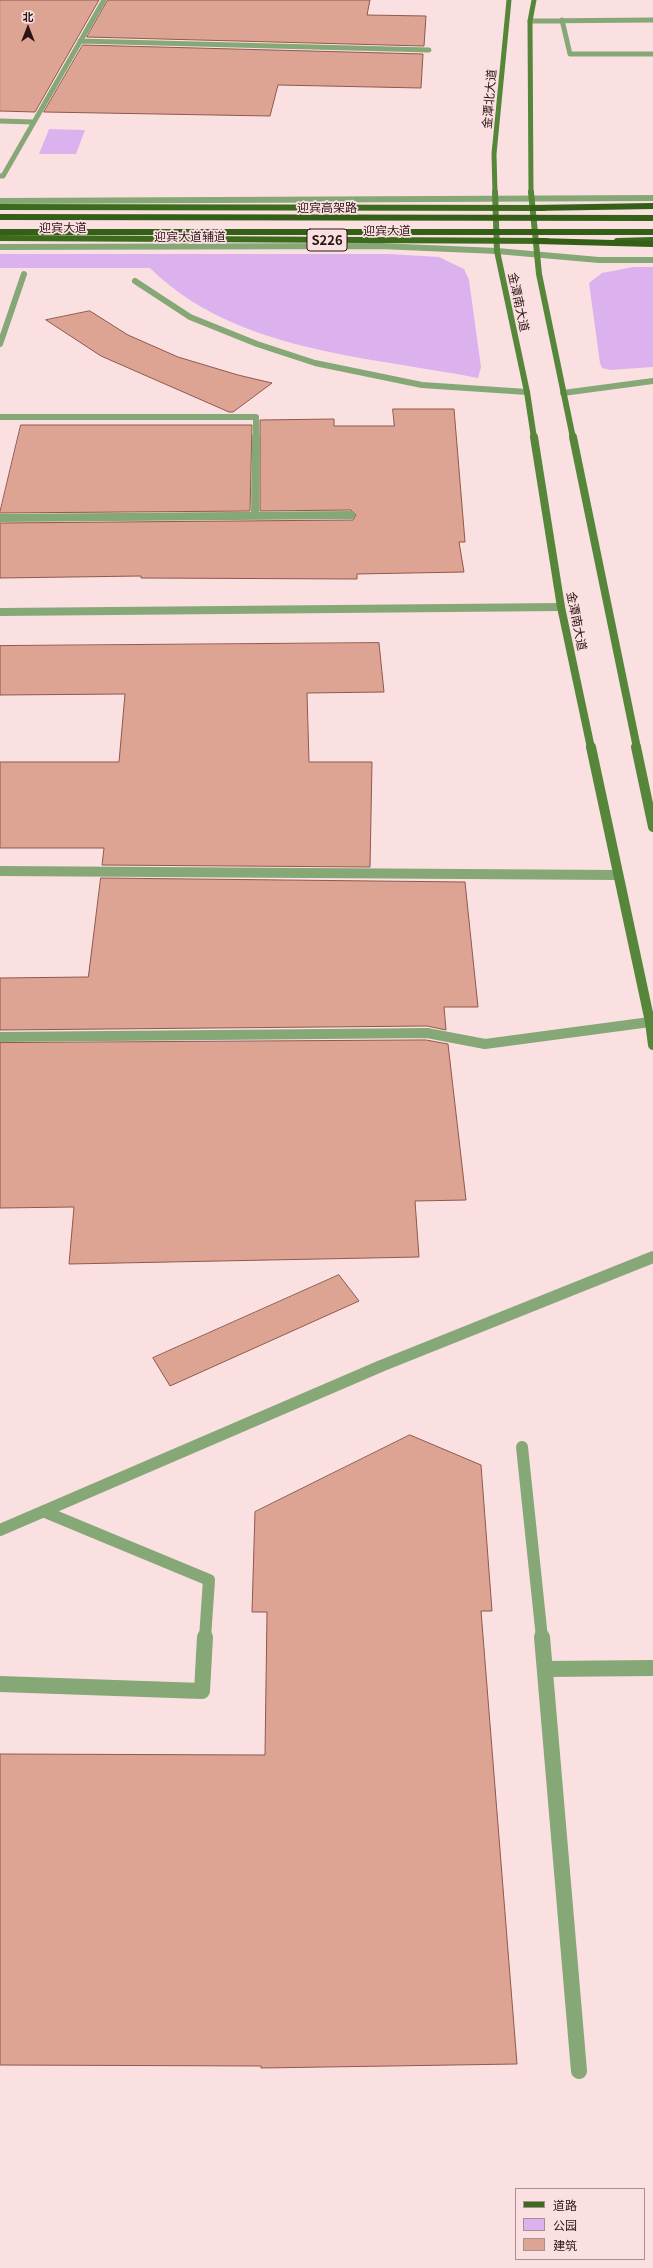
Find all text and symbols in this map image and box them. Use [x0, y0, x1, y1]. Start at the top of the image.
north arrow [8, 8, 48, 48]
text: 北 [23, 8, 34, 24]
street label: 金潭北大道 [479, 68, 499, 130]
street label: 迎宾高架路 [297, 200, 357, 214]
street label: 迎宾大道 [39, 220, 87, 234]
street label: 迎宾大道 [363, 223, 411, 237]
street label: 迎宾大道辅道 [154, 229, 226, 243]
road number: S226 [307, 229, 347, 251]
street label: 金潭南大道 [506, 271, 532, 333]
street label: 金潭南大道 [564, 590, 590, 652]
legend [515, 2188, 645, 2260]
text: 道路 [553, 2196, 577, 2213]
text: 公园 [553, 2216, 577, 2233]
text: 建筑 [553, 2236, 577, 2253]

